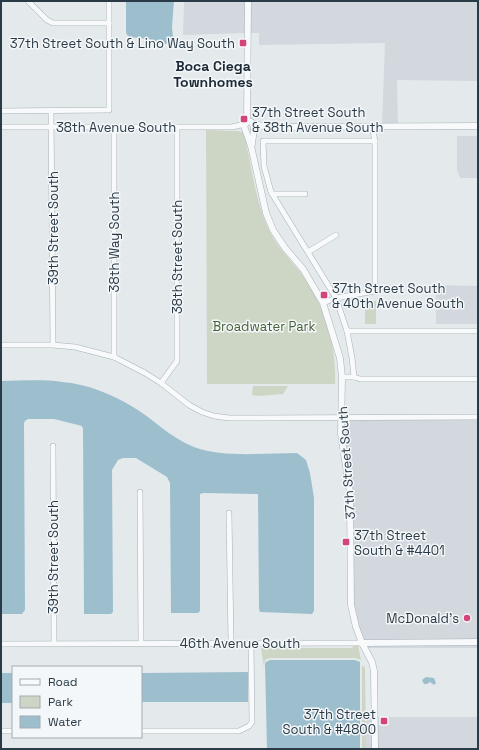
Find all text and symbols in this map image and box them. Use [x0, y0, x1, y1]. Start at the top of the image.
place label: 37th Street South & Lino Way South [10, 35, 235, 52]
marker: 37th Street South & Lino Way South [238, 38, 248, 48]
district label: Boca Ciega Townhomes [173, 57, 253, 91]
place label: 37th Street South & 38th Avenue South [252, 104, 383, 136]
marker: 37th Street South & 38th Avenue South [239, 114, 249, 124]
street label: 38th Avenue South [56, 119, 176, 136]
street label: 39th Street South [45, 171, 62, 285]
street label: 38th Way South [106, 192, 123, 292]
street label: 38th Street South [169, 200, 186, 314]
place label: 37th Street South & 40th Avenue South [332, 280, 464, 312]
marker: 37th Street South & 40th Avenue South [319, 290, 329, 300]
park label: Broadwater Park [212, 318, 316, 335]
street label: 37th Street South [334, 406, 359, 520]
street label: 39th Street South [45, 500, 62, 614]
place label: 37th Street South & #4401 [354, 527, 445, 559]
marker: 37th Street South & #4401 [341, 537, 351, 547]
place label: McDonald's [386, 610, 459, 627]
marker: McDonald's [462, 613, 472, 623]
street label: 46th Avenue South [180, 635, 300, 652]
legend [12, 666, 142, 738]
text: Road [48, 674, 77, 690]
text: Park [48, 694, 73, 710]
place label: 37th Street South & #4800 [283, 706, 376, 738]
text: Water [48, 714, 82, 730]
marker: 37th Street South & #4800 [379, 716, 389, 726]

